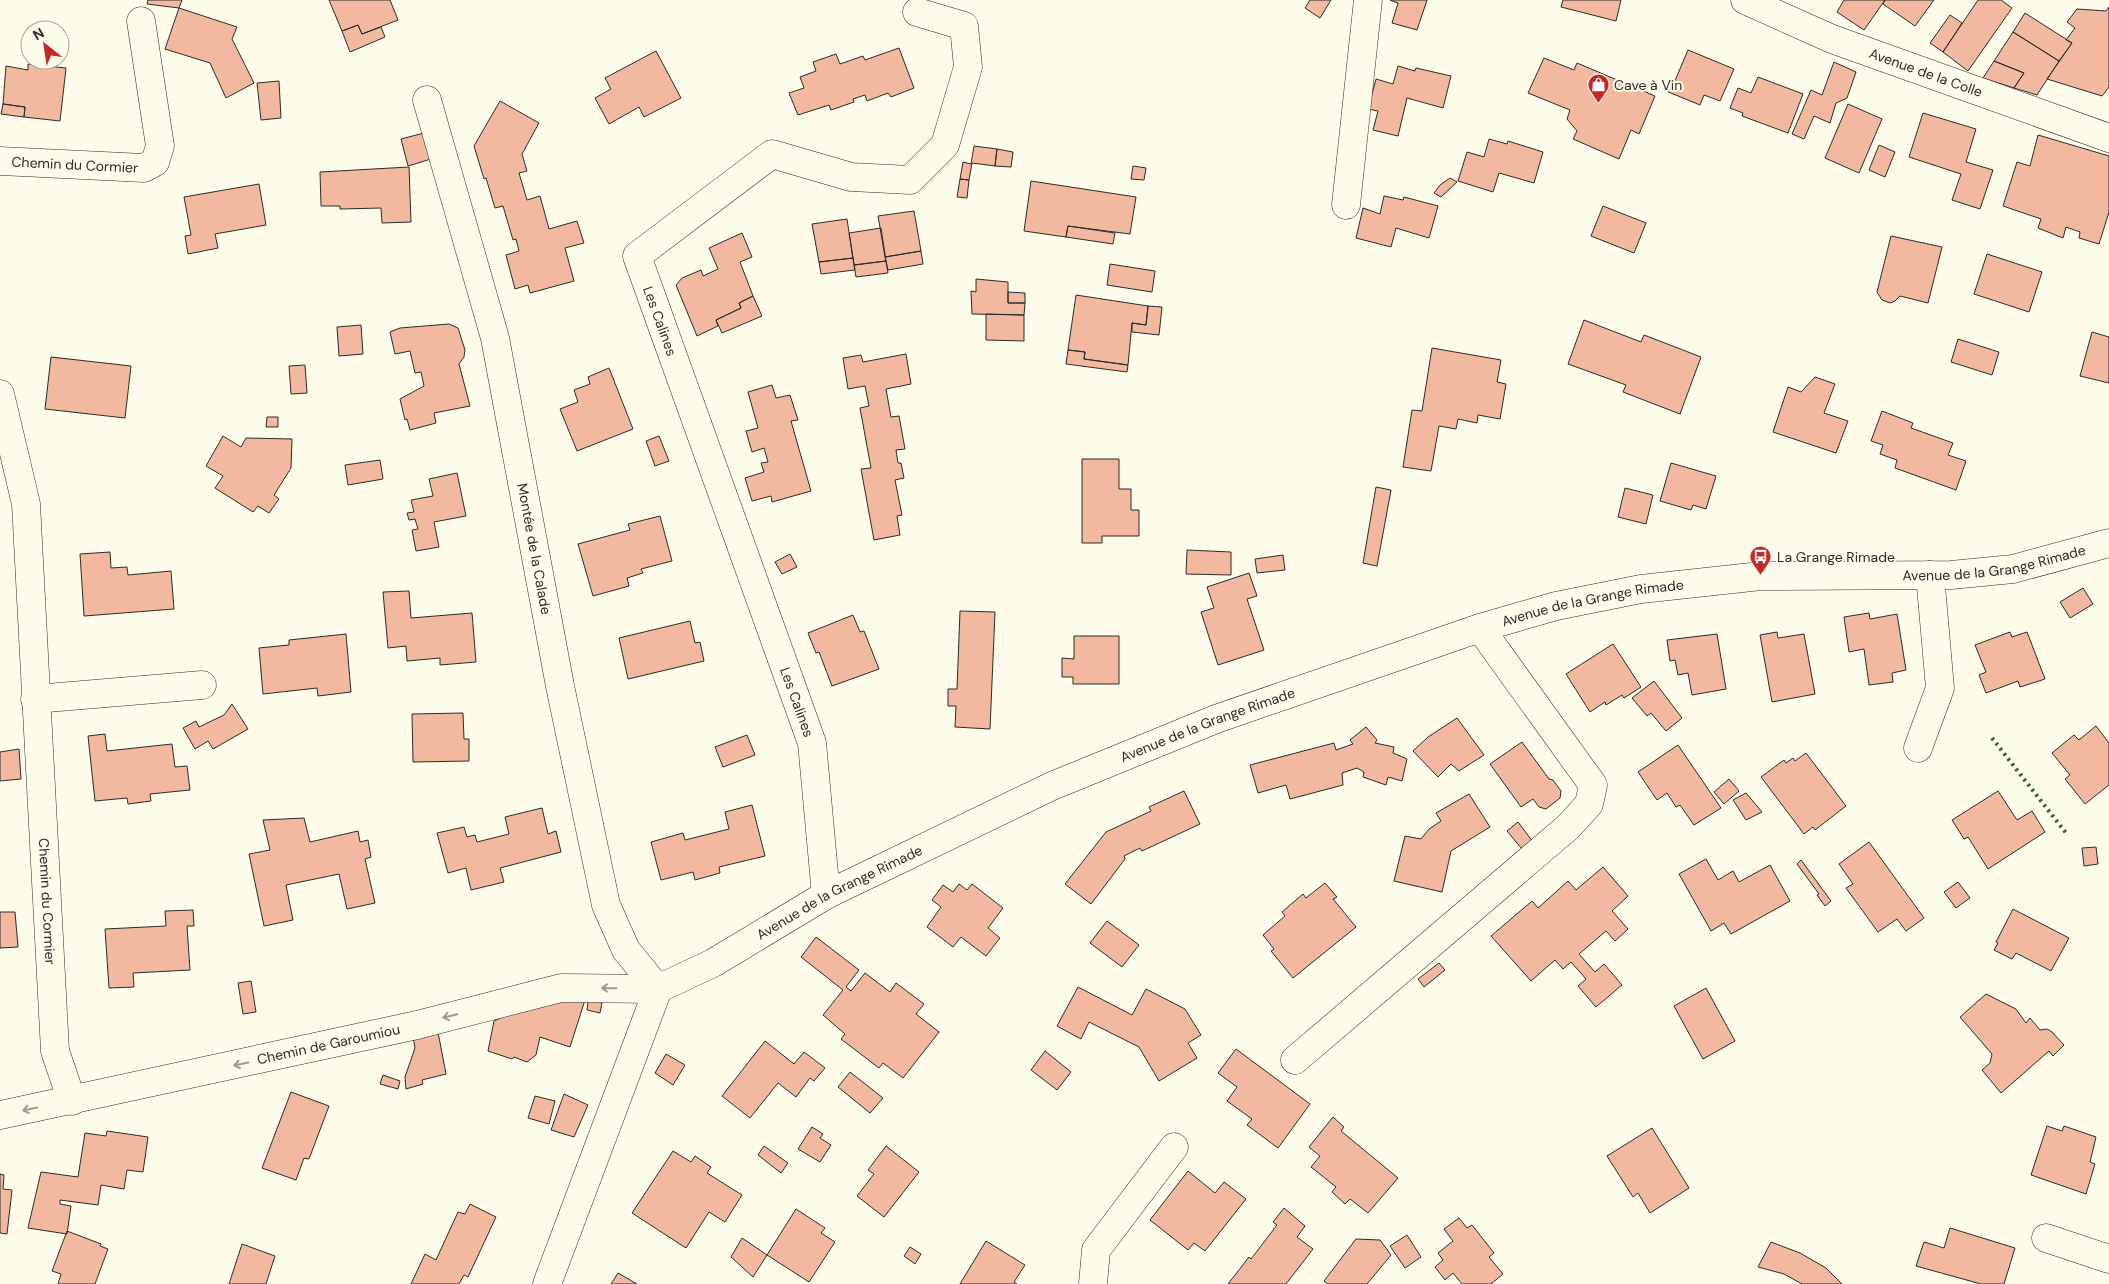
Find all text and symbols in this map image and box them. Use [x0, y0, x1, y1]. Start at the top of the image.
north arrow [20, 20, 70, 70]
text: N [30, 23, 47, 44]
street label: Avenue de la Colle [1867, 44, 1985, 101]
shop icon: Cave à Vin [1586, 73, 1610, 104]
place label: Cave à Vin [1614, 76, 1682, 94]
street label: Chemin du Cormier [11, 153, 139, 177]
street label: Les Calines [639, 284, 681, 358]
street label: Montée de la Calade [513, 482, 555, 616]
street label: Avenue de la Grange Rimade [1902, 541, 2088, 584]
bus stop icon: La Grange Rimade [1749, 545, 1773, 576]
place label: La Grange Rimade [1777, 548, 1895, 566]
street label: Avenue de la Grange Rimade [1500, 575, 1685, 630]
street label: Les Calines [776, 665, 818, 739]
street label: Avenue de la Grange Rimade [1117, 683, 1297, 766]
street label: Chemin du Cormier [35, 838, 59, 965]
street label: Avenue de la Grange Rimade [753, 841, 925, 944]
one-way arrow [601, 984, 617, 993]
one-way arrow [443, 1012, 459, 1022]
street label: Chemin de Garoumiou [255, 1020, 402, 1068]
one-way arrow [233, 1060, 249, 1069]
one-way arrow [23, 1105, 39, 1114]

